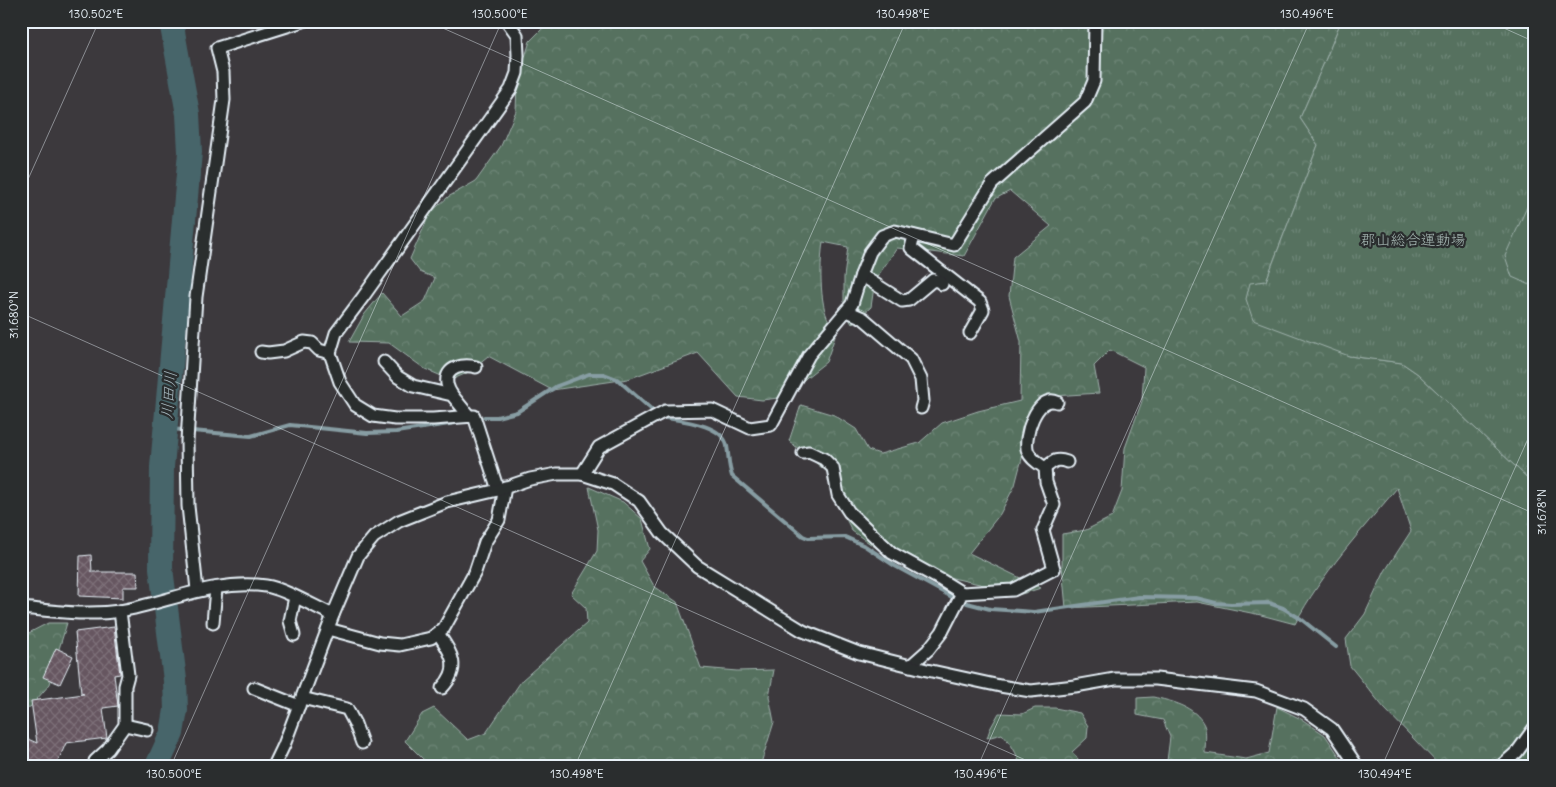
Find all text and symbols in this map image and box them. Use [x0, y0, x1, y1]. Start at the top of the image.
text: 130.502°E [69, 6, 123, 21]
text: 130.500°E [472, 6, 528, 21]
text: 130.498°E [876, 6, 930, 21]
text: 130.496°E [1280, 6, 1334, 21]
park label: 郡山総合運動場 [1360, 230, 1466, 249]
text: 31.680°N [6, 291, 21, 339]
water label: 川田川 [156, 370, 180, 420]
text: 31.678°N [1534, 489, 1549, 535]
text: 130.500°E [146, 766, 202, 781]
text: 130.498°E [550, 766, 604, 781]
text: 130.496°E [954, 766, 1008, 781]
text: 130.494°E [1358, 766, 1412, 781]

